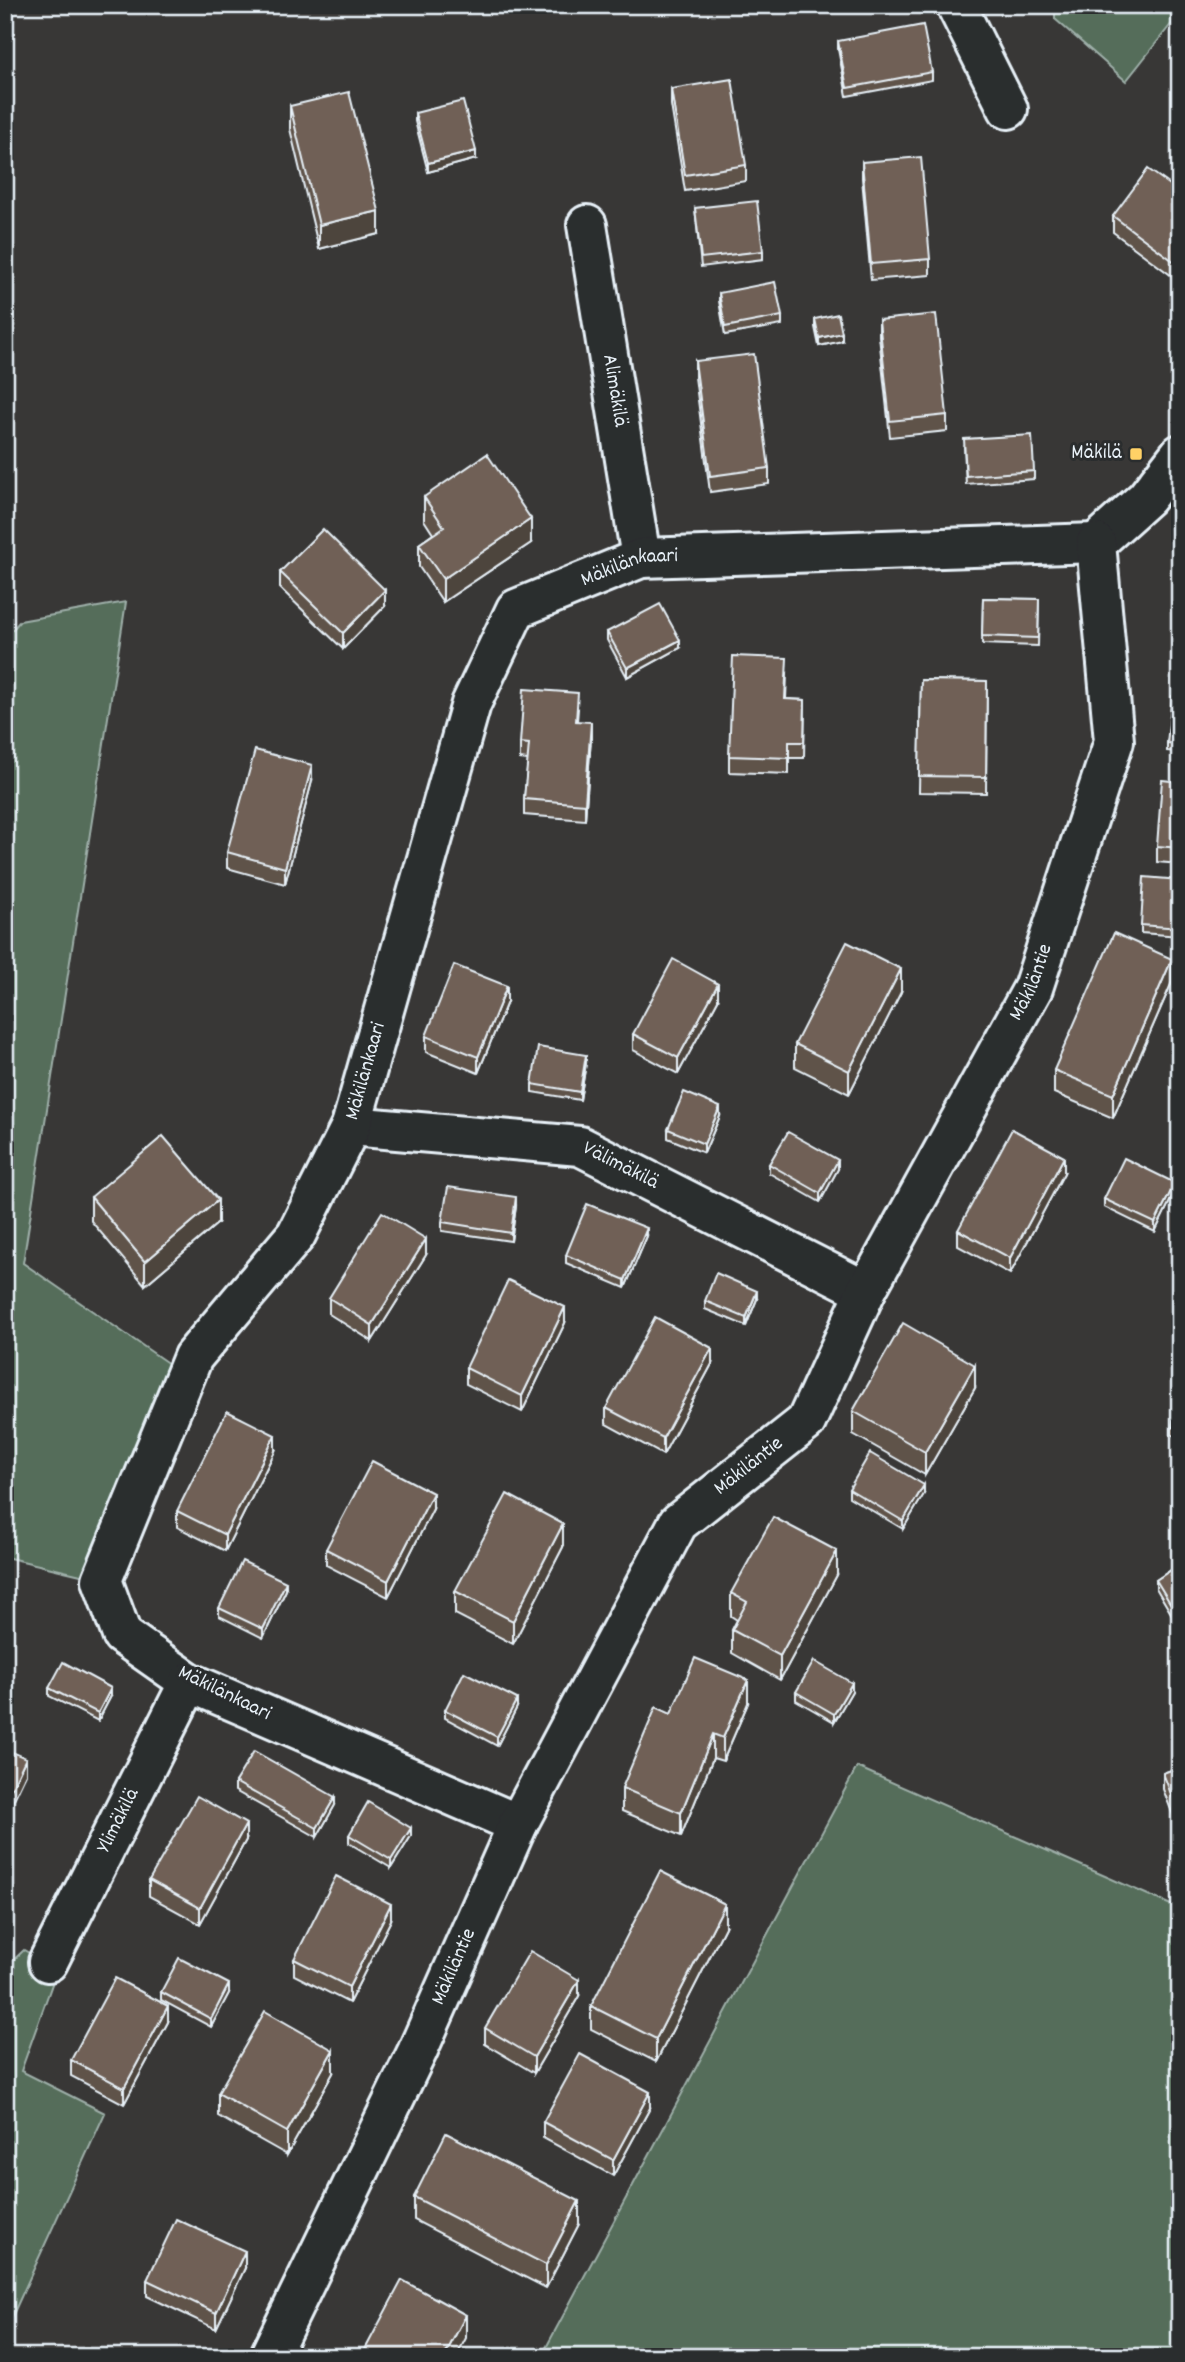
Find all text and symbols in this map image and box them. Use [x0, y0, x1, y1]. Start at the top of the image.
street label: Alimäkilä [593, 352, 635, 430]
place label: Mäkilä [1071, 439, 1123, 469]
marker: Mäkilä [1128, 446, 1144, 462]
street label: Mäkilänkaari [577, 542, 679, 596]
street label: Mäkiläntie [1002, 940, 1061, 1027]
street label: Mäkilänkaari [338, 1019, 395, 1124]
street label: Välimäkilä [577, 1134, 664, 1199]
street label: Mäkiläntie [708, 1430, 790, 1504]
street label: Mäkilänkaari [172, 1659, 276, 1730]
street label: Ylimäkilä [90, 1783, 148, 1859]
street label: Mäkiläntie [424, 1924, 485, 2010]

